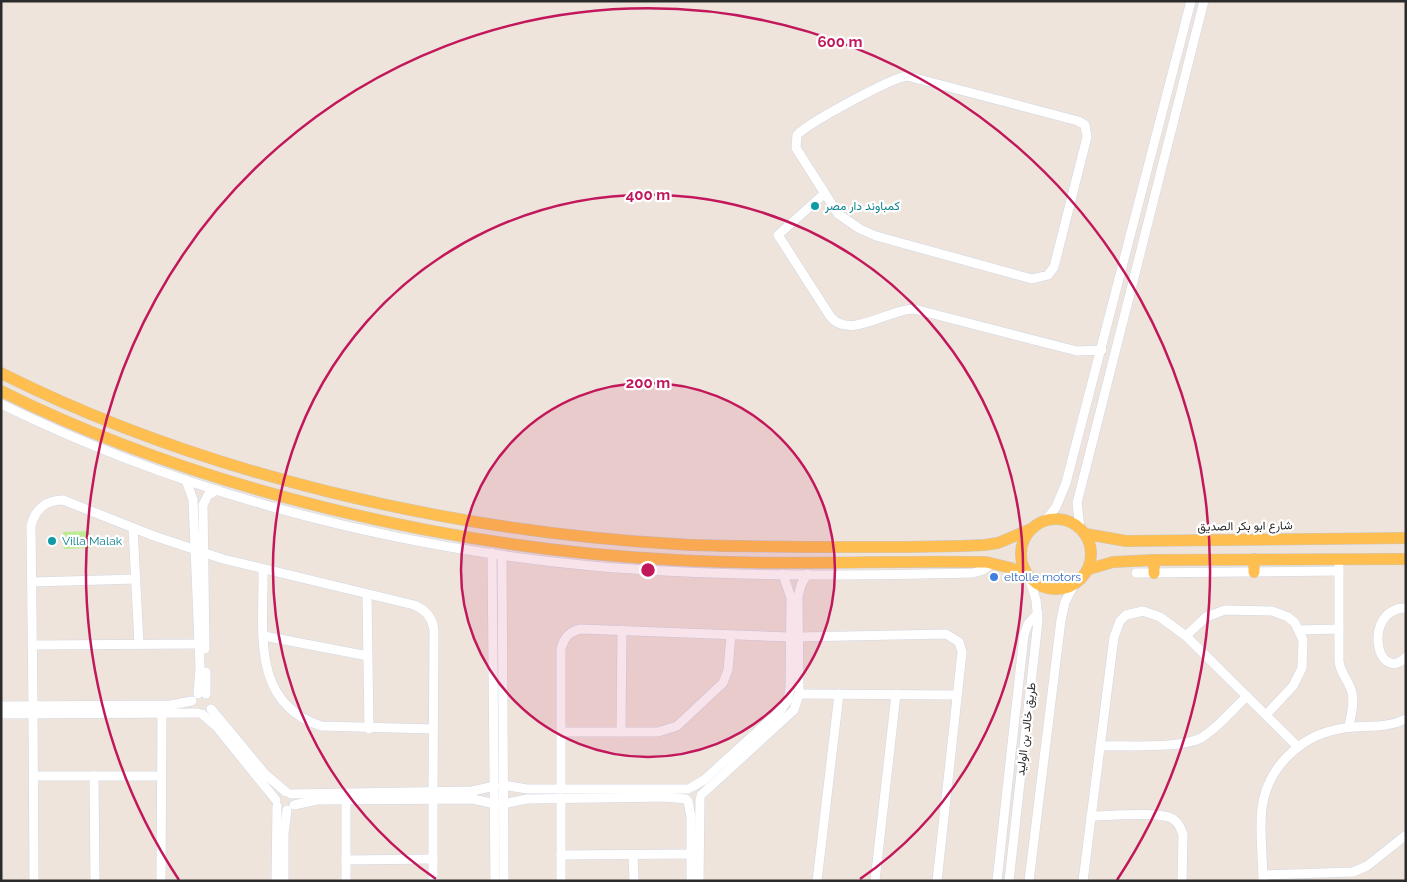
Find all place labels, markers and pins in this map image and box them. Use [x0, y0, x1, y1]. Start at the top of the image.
place label: كمباوند دار مصر [824, 199, 900, 214]
marker: كمباوند دار مصر [809, 200, 821, 212]
place label: Villa Malak [62, 534, 123, 548]
marker: Villa Malak [46, 535, 58, 547]
centre of rings [639, 561, 657, 579]
place label: eltolle motors [1004, 570, 1081, 584]
marker: eltolle motors [988, 571, 1000, 583]

